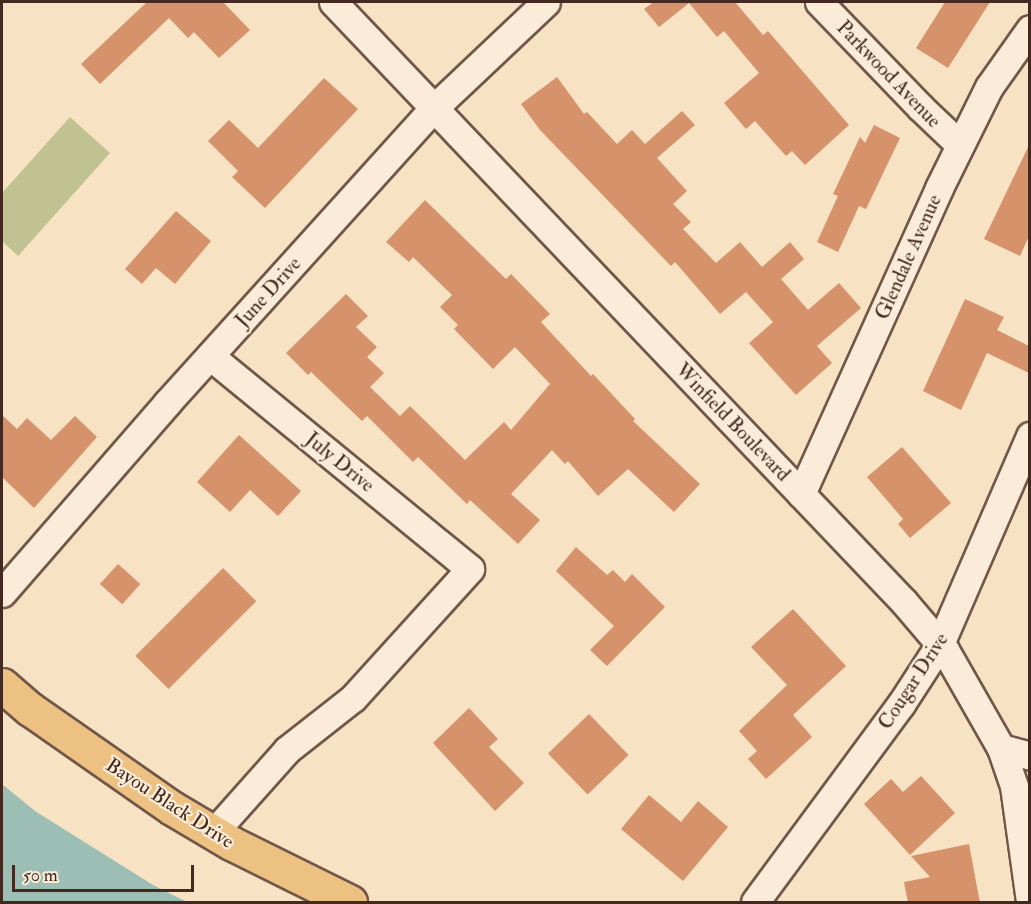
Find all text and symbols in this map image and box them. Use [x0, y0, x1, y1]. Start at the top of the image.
street label: Parkwood Avenue [832, 15, 946, 133]
street label: Glendale Avenue [870, 191, 946, 323]
street label: June Drive [230, 252, 306, 332]
street label: Winfield Boulevard [671, 358, 795, 486]
street label: July Drive [301, 427, 379, 497]
street label: Cougar Drive [873, 628, 953, 734]
street label: Bayou Black Drive [101, 753, 239, 853]
scale bar [15, 853, 196, 891]
text: 50 m [23, 864, 58, 887]

